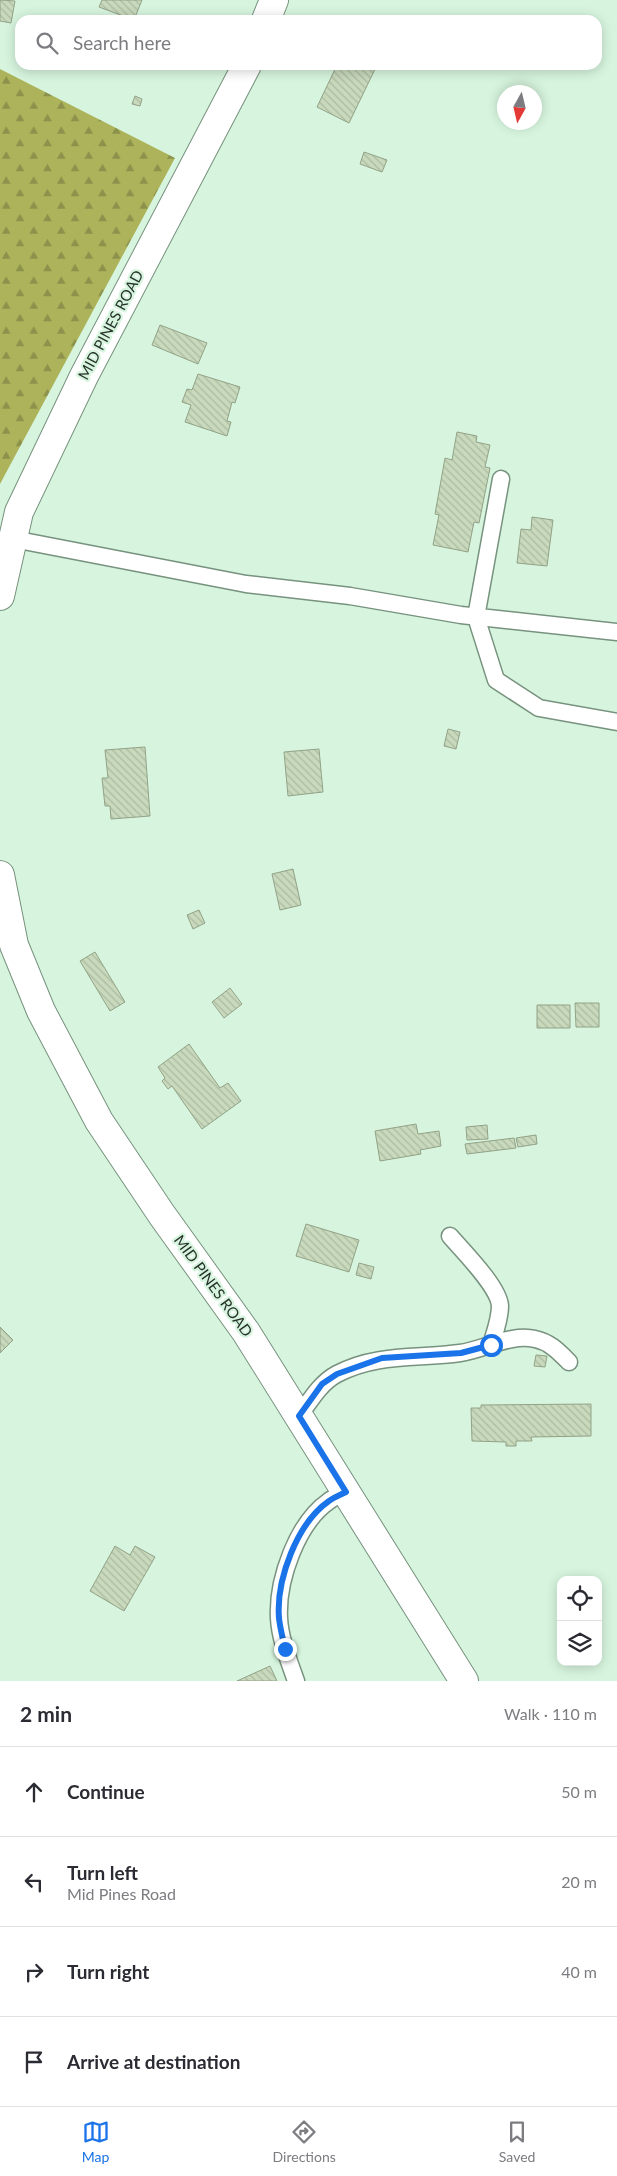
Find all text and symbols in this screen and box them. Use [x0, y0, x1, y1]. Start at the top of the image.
search box [15, 15, 602, 70]
icon: search [33, 29, 61, 57]
text: Search here [73, 31, 171, 54]
north arrow [497, 85, 542, 130]
street label: MID PINES ROAD [74, 267, 147, 382]
street label: MID PINES ROAD [171, 1231, 257, 1340]
route start [480, 1334, 503, 1357]
map controls [557, 1576, 602, 1666]
button: locate [557, 1576, 602, 1621]
button: layers [557, 1621, 602, 1666]
route end [274, 1638, 297, 1661]
text: 2 min [20, 1701, 72, 1726]
text: Walk · 110 m [504, 1704, 597, 1723]
icon: ahead [20, 1778, 48, 1806]
text: Continue [67, 1780, 145, 1803]
text: 50 m [561, 1782, 597, 1801]
text: Turn left [67, 1861, 138, 1884]
icon: left [20, 1868, 48, 1896]
text: 20 m [561, 1872, 597, 1891]
text: Mid Pines Road [67, 1884, 176, 1903]
icon: right [20, 1958, 48, 1986]
text: Turn right [67, 1960, 149, 1983]
text: 40 m [561, 1962, 597, 1981]
icon: arrive [20, 2048, 48, 2076]
text: Arrive at destination [67, 2050, 240, 2073]
tab: Map [82, 2118, 110, 2165]
tab: Directions [273, 2118, 336, 2165]
tab: Saved [499, 2118, 535, 2165]

